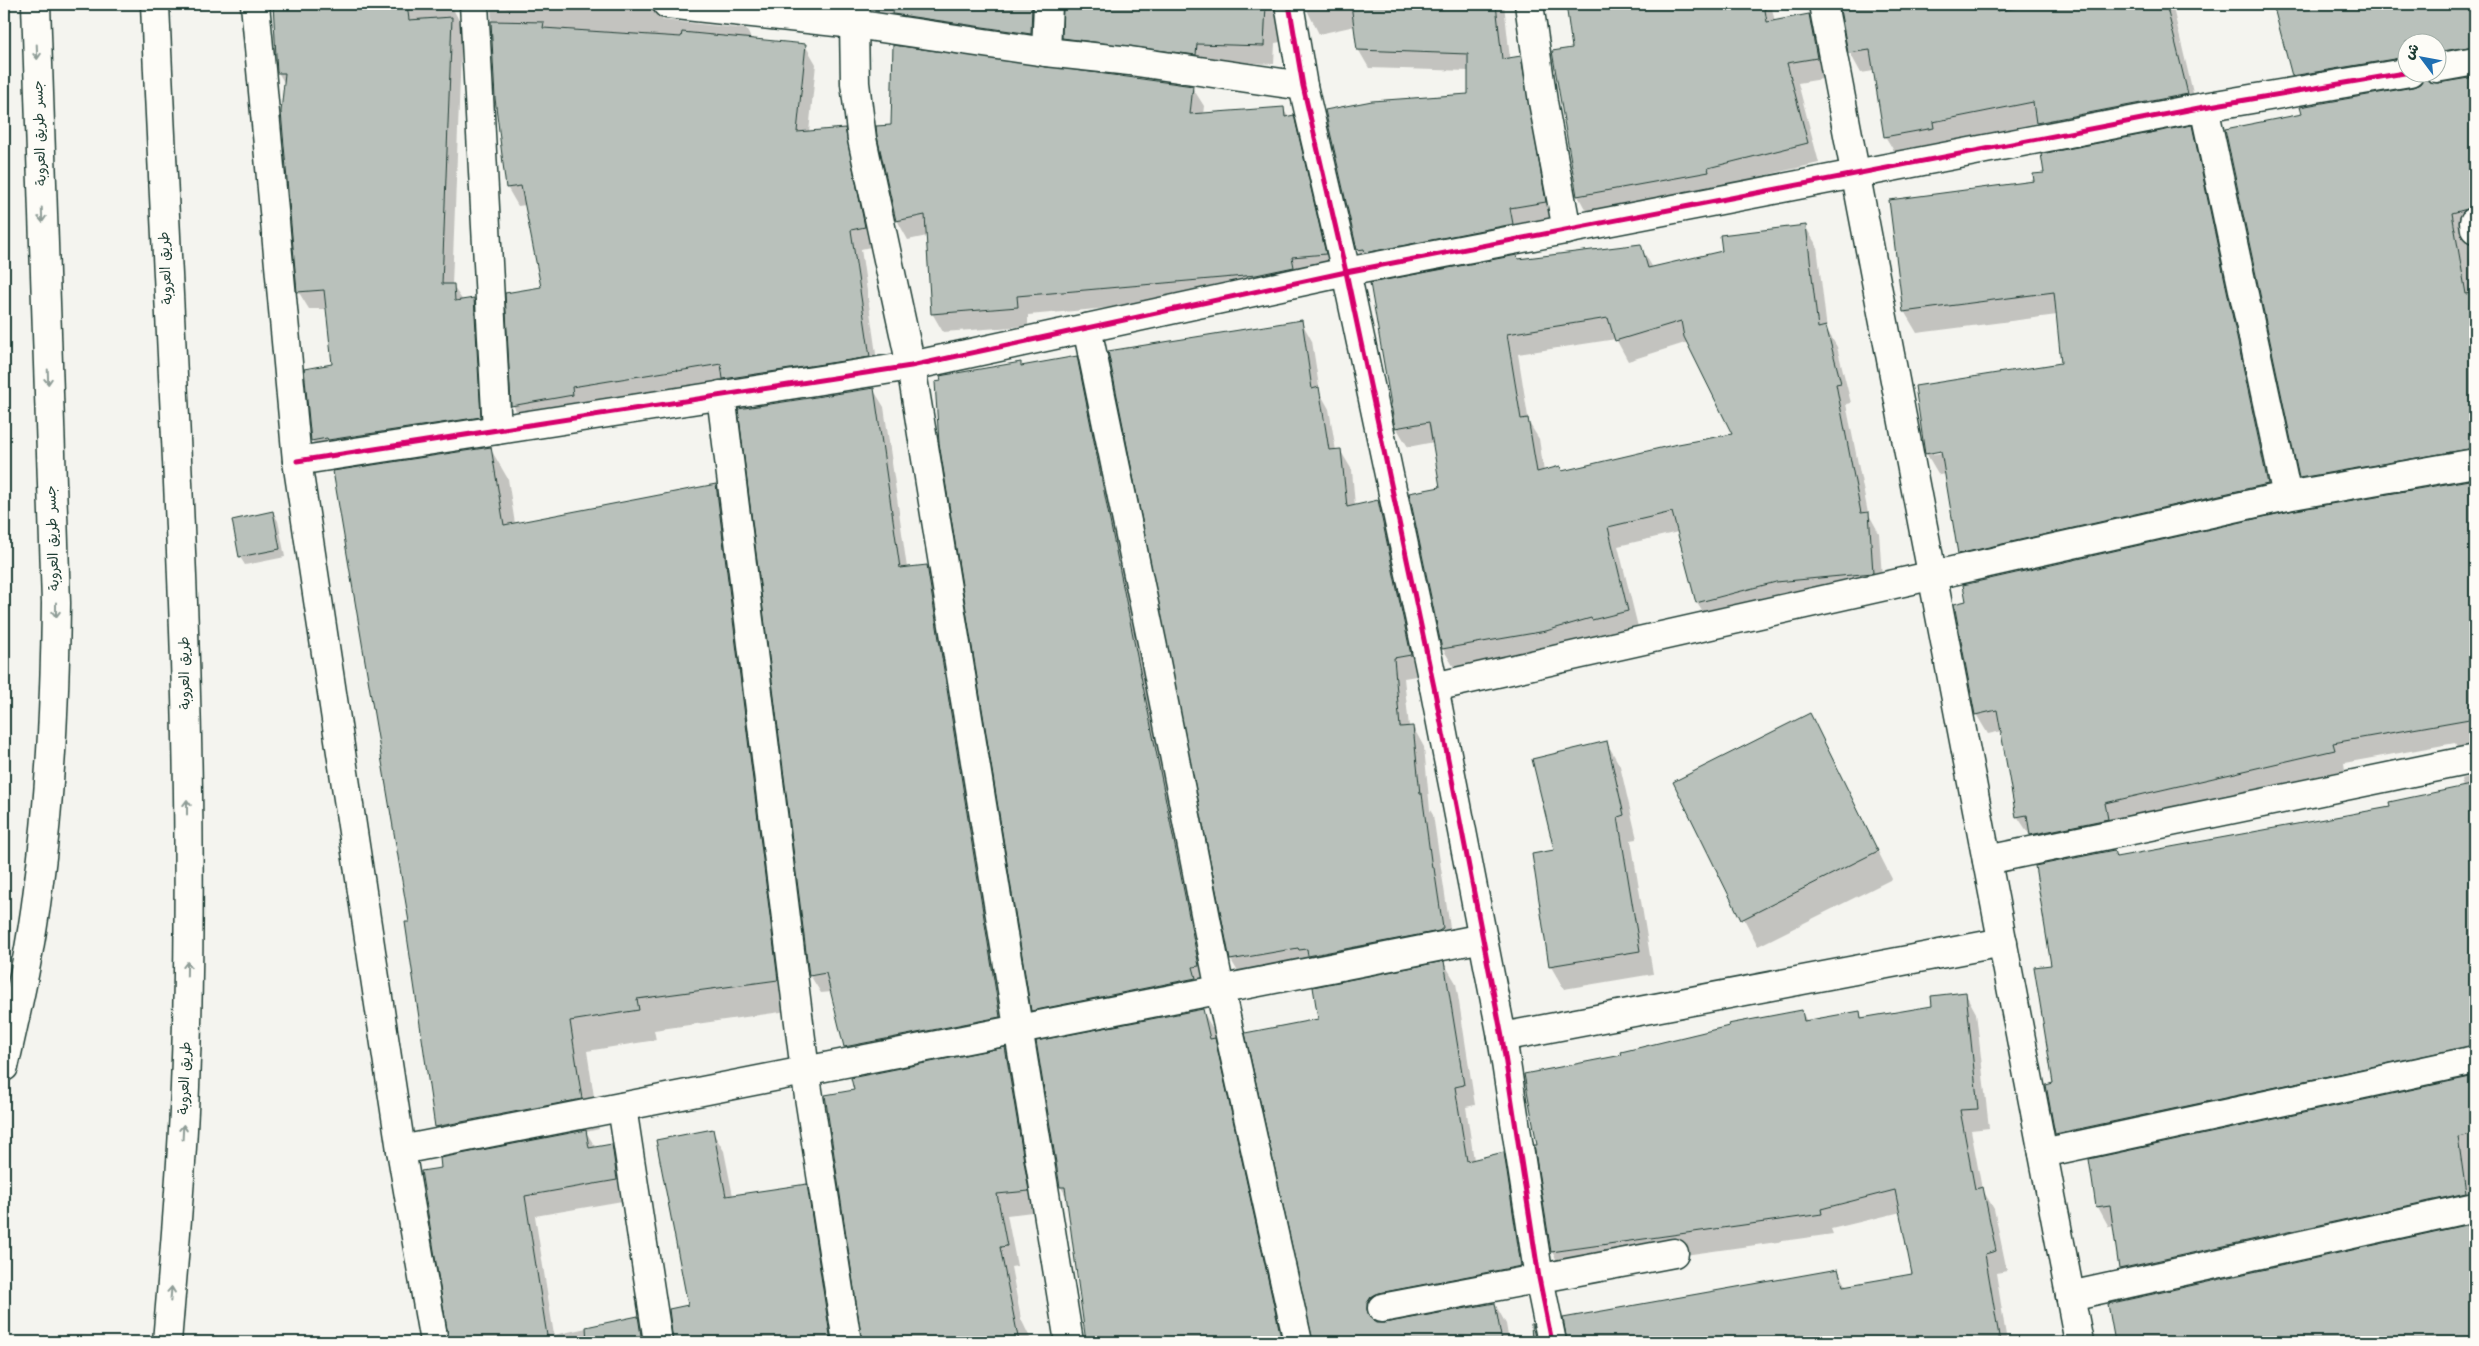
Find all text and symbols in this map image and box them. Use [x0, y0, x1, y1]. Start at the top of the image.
north arrow [2396, 32, 2446, 82]
text: ش [2398, 39, 2425, 64]
one-way arrow [33, 44, 42, 60]
street label: جسر طريق العروبة [27, 80, 53, 186]
one-way arrow [38, 207, 47, 223]
street label: طريق العروبة [153, 231, 179, 305]
one-way arrow [43, 369, 52, 385]
street label: جسر طريق العروبة [40, 485, 66, 591]
one-way arrow [51, 601, 61, 617]
street label: طريق العروبة [173, 636, 197, 710]
one-way arrow [182, 799, 192, 815]
one-way arrow [183, 961, 192, 977]
street label: طريق العروبة [173, 1041, 197, 1115]
one-way arrow [178, 1124, 187, 1140]
one-way arrow [166, 1286, 176, 1302]

